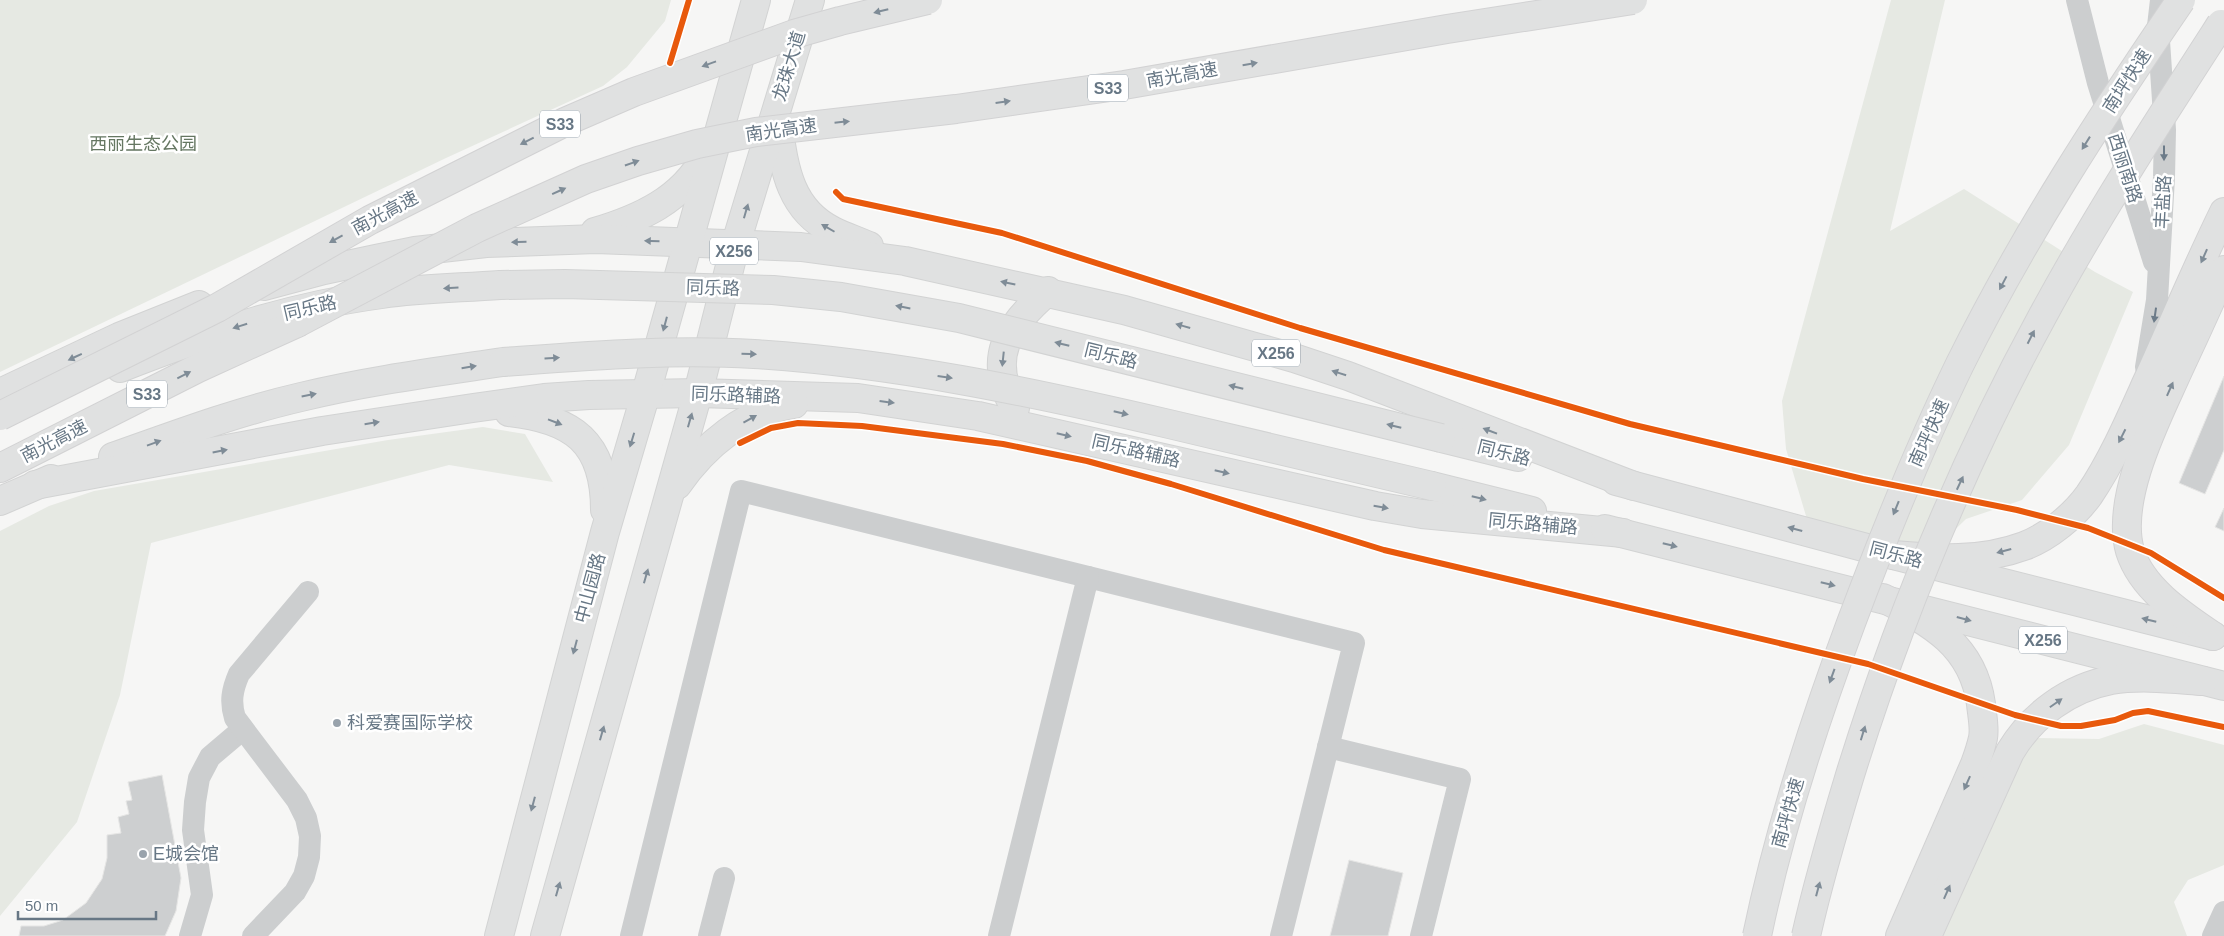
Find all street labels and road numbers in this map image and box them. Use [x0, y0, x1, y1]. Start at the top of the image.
street label: 龙珠大道 [769, 29, 809, 103]
street label: 南坪快速 [2099, 45, 2155, 117]
street label: 南光高速 [1145, 59, 1219, 91]
road number: S33 [1088, 75, 1128, 102]
road number: S33 [540, 110, 580, 138]
street label: 南光高速 [744, 115, 818, 145]
street label: 西丽南路 [2104, 131, 2146, 205]
street label: 丰盐路 [2152, 175, 2174, 229]
street label: 南光高速 [349, 187, 421, 239]
road number: X256 [710, 238, 758, 264]
street label: 同乐路 [686, 277, 740, 299]
street label: 同乐路 [281, 292, 339, 324]
road number: X256 [1252, 339, 1300, 366]
street label: 同乐路 [1082, 340, 1140, 372]
road number: S33 [127, 380, 167, 408]
street label: 同乐路辅路 [691, 383, 781, 407]
street label: 南坪快速 [1905, 396, 1953, 470]
street label: 南光高速 [17, 416, 91, 466]
street label: 同乐路辅路 [1090, 431, 1182, 471]
street label: 同乐路 [1475, 437, 1533, 469]
street label: 同乐路辅路 [1487, 510, 1579, 538]
street label: 同乐路 [1867, 538, 1925, 572]
street label: 中山园路 [571, 551, 609, 625]
road number: X256 [2019, 626, 2067, 654]
street label: 南坪快速 [1768, 776, 1808, 850]

